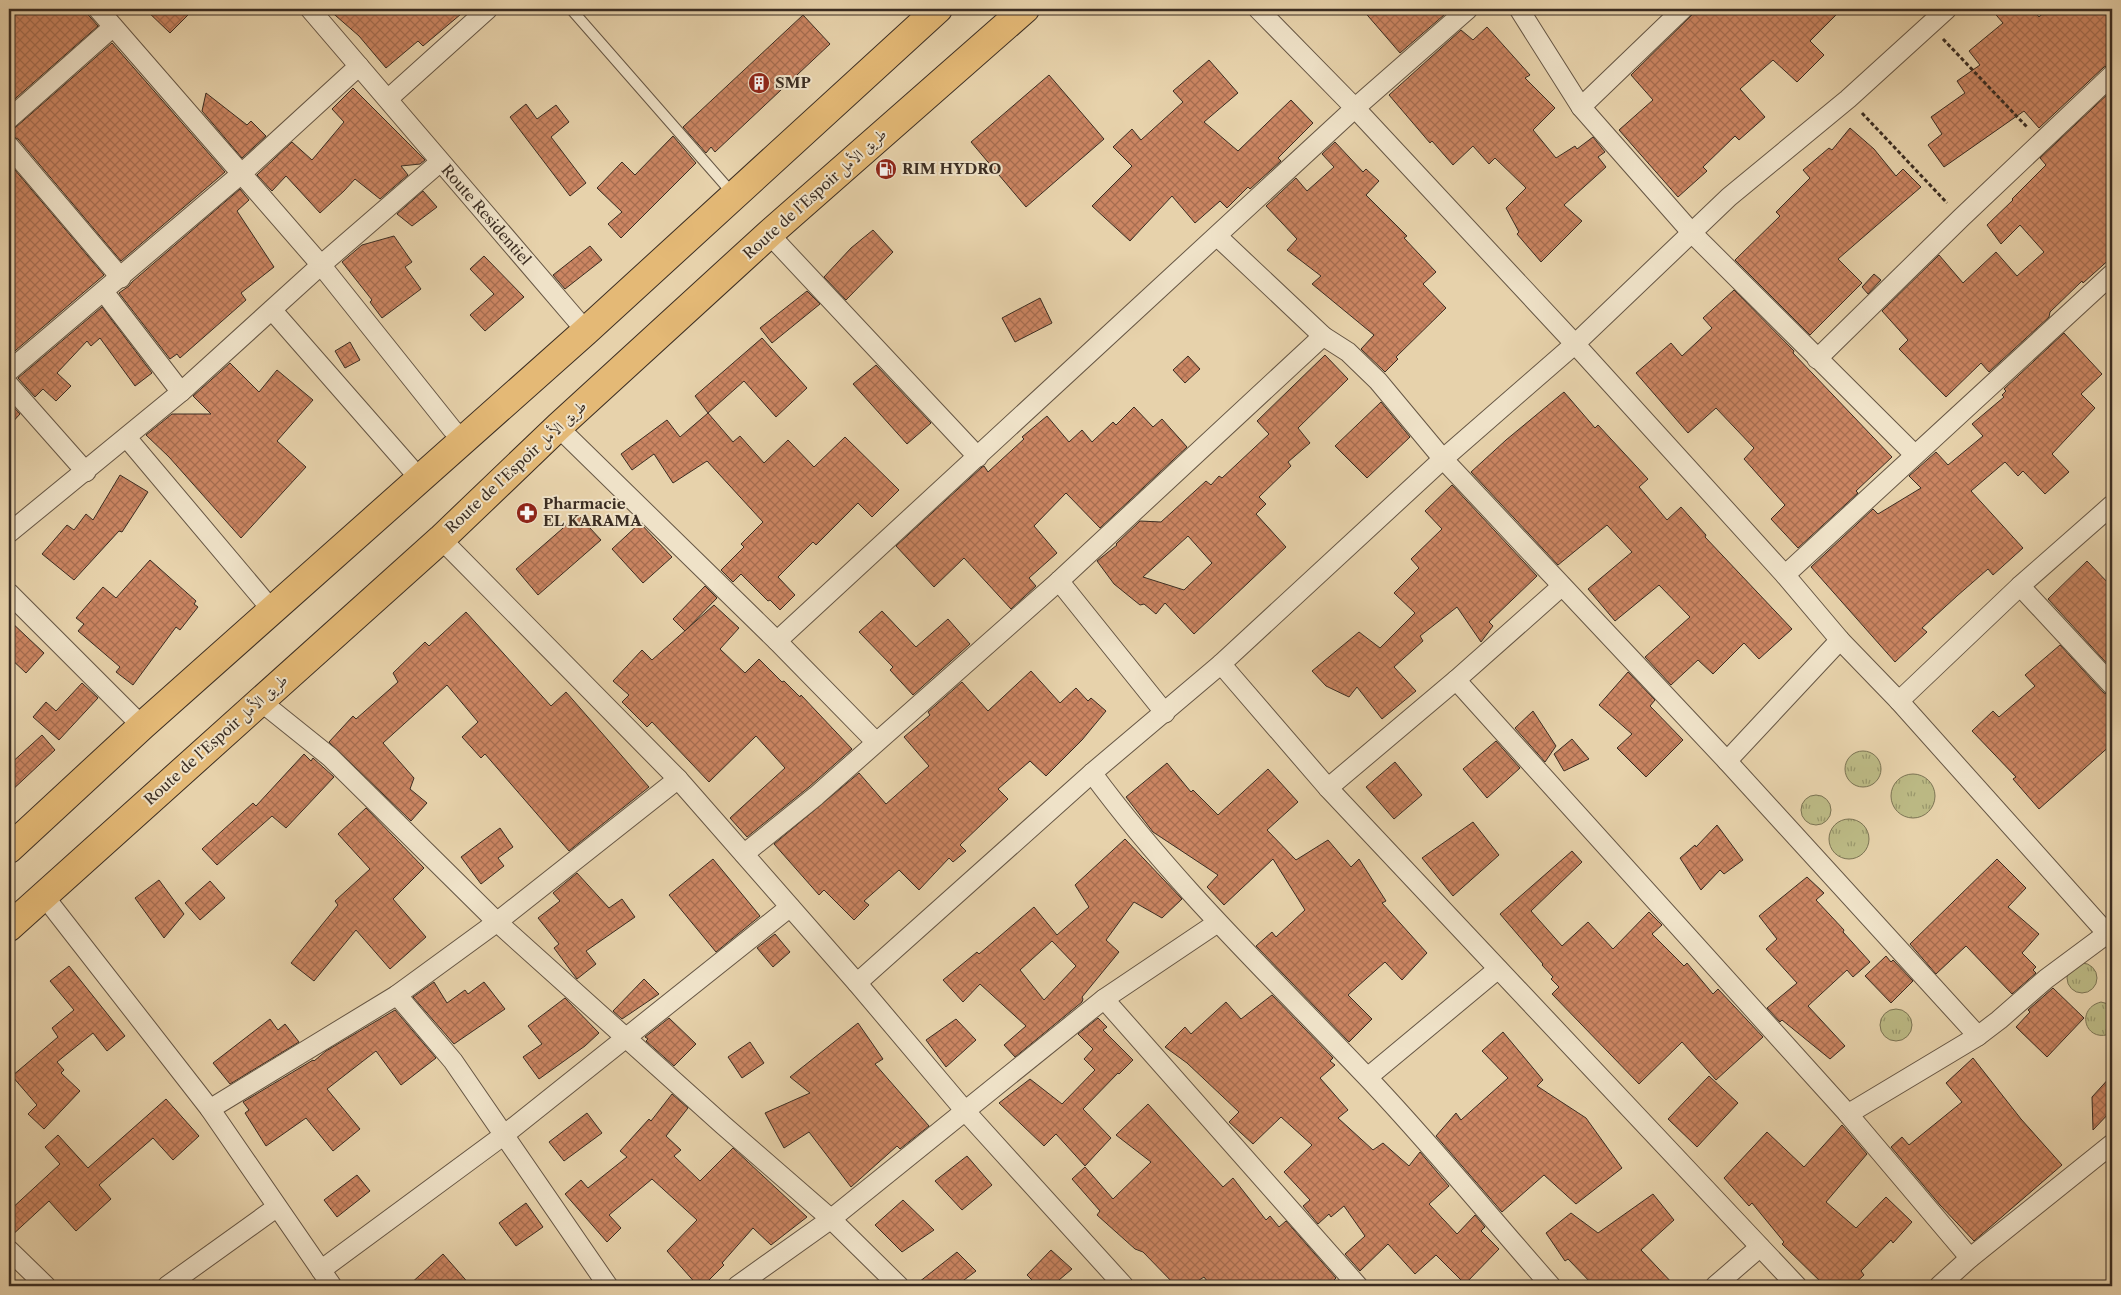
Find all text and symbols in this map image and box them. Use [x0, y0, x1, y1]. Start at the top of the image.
building icon: SMP [747, 71, 771, 95]
place label: SMP [775, 73, 811, 92]
street label: Route de l’Espoir طريق الأمل [738, 123, 892, 265]
fuel station icon: RIM HYDRO [874, 157, 898, 181]
place label: RIM HYDRO [902, 159, 1002, 178]
street label: Route Residentiel [438, 160, 536, 269]
street label: Route de l’Espoir طريق الأمل [440, 395, 592, 539]
place label: Pharmacie EL KARAMA [543, 494, 642, 530]
pharmacy icon: Pharmacie EL KARAMA [515, 501, 539, 525]
street label: Route de l’Espoir طريق الأمل [139, 669, 293, 811]

